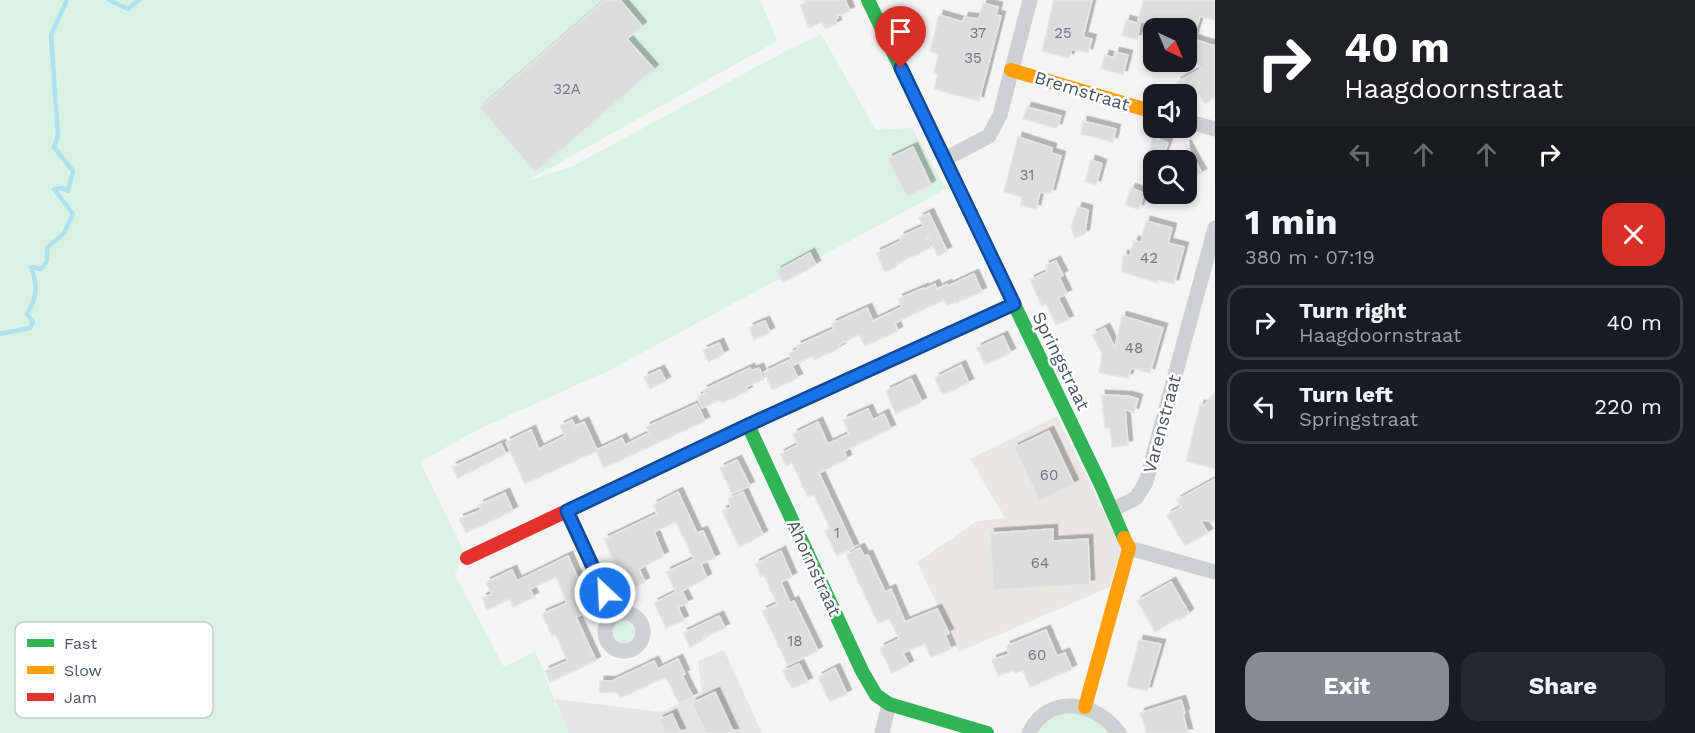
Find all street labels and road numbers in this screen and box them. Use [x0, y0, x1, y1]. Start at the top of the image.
street label: Bremstraat [1032, 66, 1133, 115]
street label: Springstraat [1029, 308, 1095, 414]
street label: Varenstraat [1138, 372, 1185, 475]
street label: Ahornstraat [783, 516, 846, 620]

